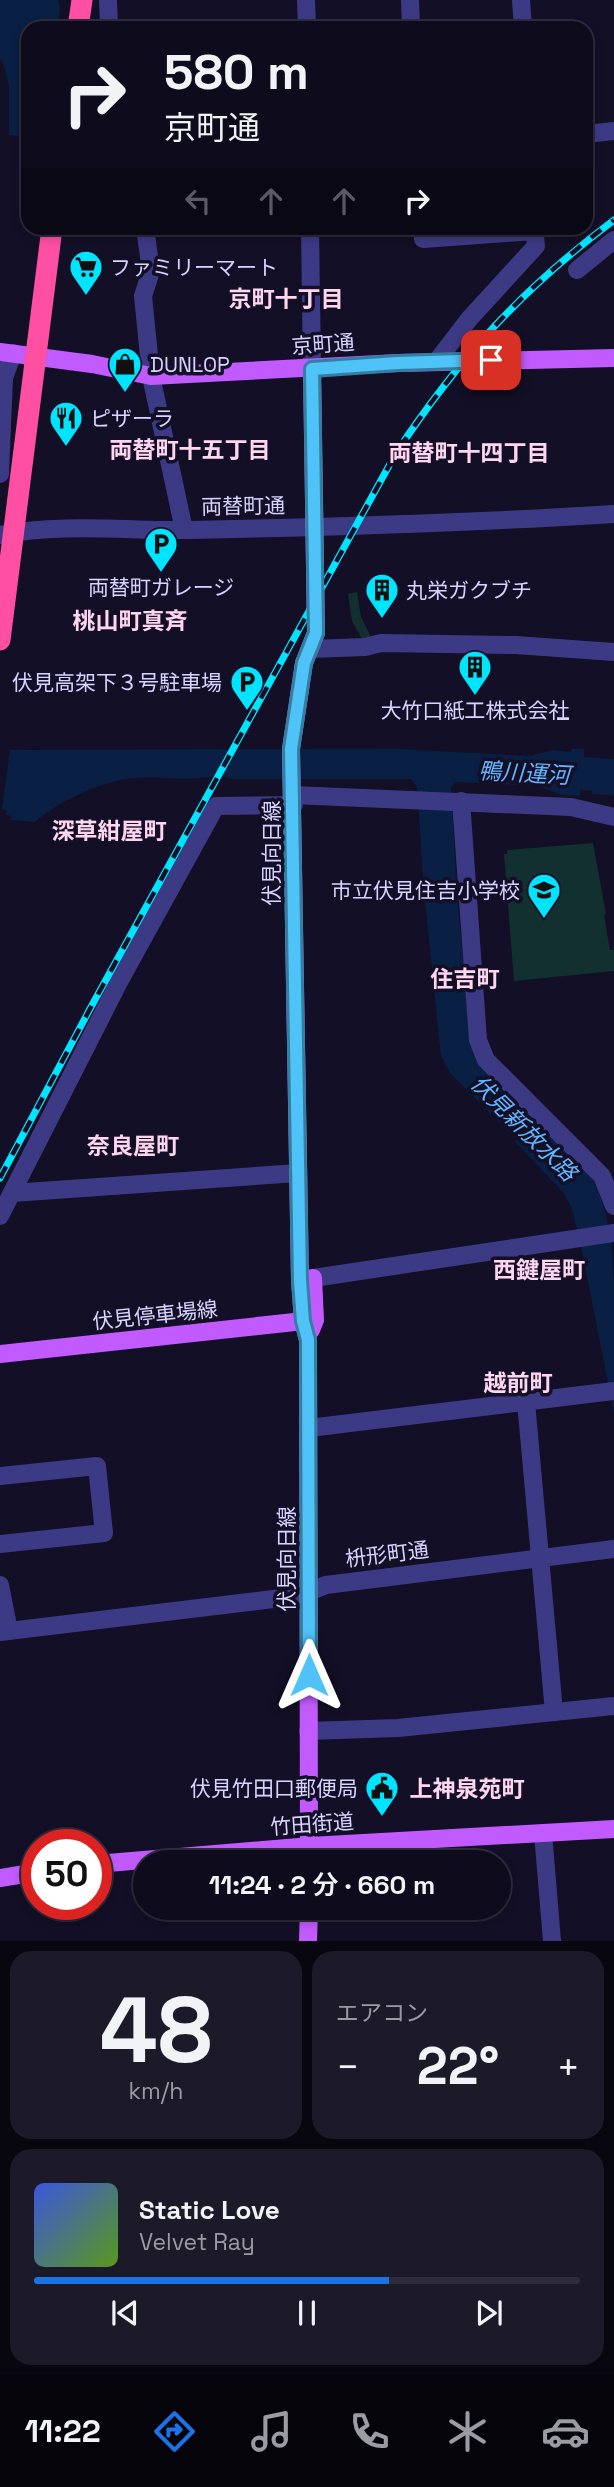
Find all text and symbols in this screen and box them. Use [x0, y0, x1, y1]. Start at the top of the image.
text: 580 m [164, 41, 309, 103]
icon: right [49, 49, 140, 140]
text: 京町通 [164, 108, 260, 148]
icon: left [179, 182, 217, 220]
icon: ahead [252, 182, 290, 220]
icon: ahead [325, 182, 363, 220]
icon: right [398, 182, 436, 220]
supermarket icon: ファミリーマート [67, 248, 105, 297]
place label: ファミリーマート [110, 254, 278, 281]
district label: 京町十丁目 [229, 284, 344, 314]
street label: 京町通 [291, 328, 355, 360]
pin [461, 330, 521, 390]
icon: arrive [472, 341, 510, 379]
shop icon: DUNLOP [106, 345, 144, 394]
place label: DUNLOP [150, 351, 230, 378]
restaurant icon: ピザーラ [47, 399, 85, 448]
place label: ピザーラ [90, 405, 174, 432]
district label: 両替町十五丁目 [110, 435, 271, 465]
district label: 両替町十四丁目 [389, 438, 550, 468]
street label: 両替町通 [201, 492, 285, 520]
parking icon: 両替町ガレージ [142, 525, 180, 574]
building icon: 丸栄ガクブチ [363, 571, 401, 620]
place label: 両替町ガレージ [88, 574, 234, 601]
place label: 丸栄ガクブチ [406, 577, 532, 604]
district label: 桃山町真斉 [73, 606, 188, 636]
building icon: 大竹口紙工株式会社 [456, 648, 494, 697]
parking icon: 伏見高架下３号駐車場 [228, 663, 266, 712]
place label: 伏見高架下３号駐車場 [12, 669, 222, 696]
place label: 大竹口紙工株式会社 [381, 697, 570, 724]
water label: 鴨川運河 [477, 756, 575, 791]
street label: 伏見向日線 [258, 801, 285, 906]
district label: 深草紺屋町 [52, 816, 167, 846]
school or university icon: 市立伏見住吉小学校 [525, 871, 563, 920]
place label: 市立伏見住吉小学校 [331, 877, 520, 904]
district label: 住吉町 [431, 964, 500, 994]
water label: 伏見新放水路 [465, 1069, 585, 1189]
district label: 奈良屋町 [87, 1131, 179, 1161]
district label: 西鍵屋町 [493, 1255, 585, 1285]
street label: 伏見停車場線 [91, 1295, 219, 1335]
district label: 越前町 [484, 1368, 553, 1398]
street label: 伏見向日線 [273, 1507, 300, 1612]
street label: 枡形町通 [344, 1535, 430, 1573]
position arrow [272, 1638, 346, 1712]
public building icon: 伏見竹田口郵便局 [363, 1769, 401, 1818]
district label: 上神泉苑町 [410, 1774, 525, 1804]
place label: 伏見竹田口郵便局 [190, 1775, 358, 1802]
street label: 竹田街道 [269, 1808, 355, 1840]
speed limit sign: 50 [21, 1829, 112, 1920]
text: 11:24 · 2 分 · 660 m [209, 1868, 435, 1902]
text: 48 [100, 1972, 212, 2089]
text: エアコン [336, 1998, 428, 2028]
text: 22° [417, 2033, 499, 2099]
text: − [336, 2043, 360, 2091]
text: + [556, 2043, 580, 2091]
text: km/h [129, 2076, 183, 2106]
text: Static Love [139, 2193, 280, 2227]
text: Velvet Ray [139, 2227, 255, 2257]
icon: previous [106, 2294, 144, 2332]
icon: pause [288, 2294, 326, 2332]
icon: next [470, 2294, 508, 2332]
icon: directions [150, 2407, 199, 2456]
icon: music [247, 2407, 296, 2456]
icon: phone [345, 2407, 394, 2456]
icon: climate [443, 2407, 492, 2456]
icon: car [541, 2407, 590, 2456]
text: 11:22 [24, 2411, 101, 2451]

